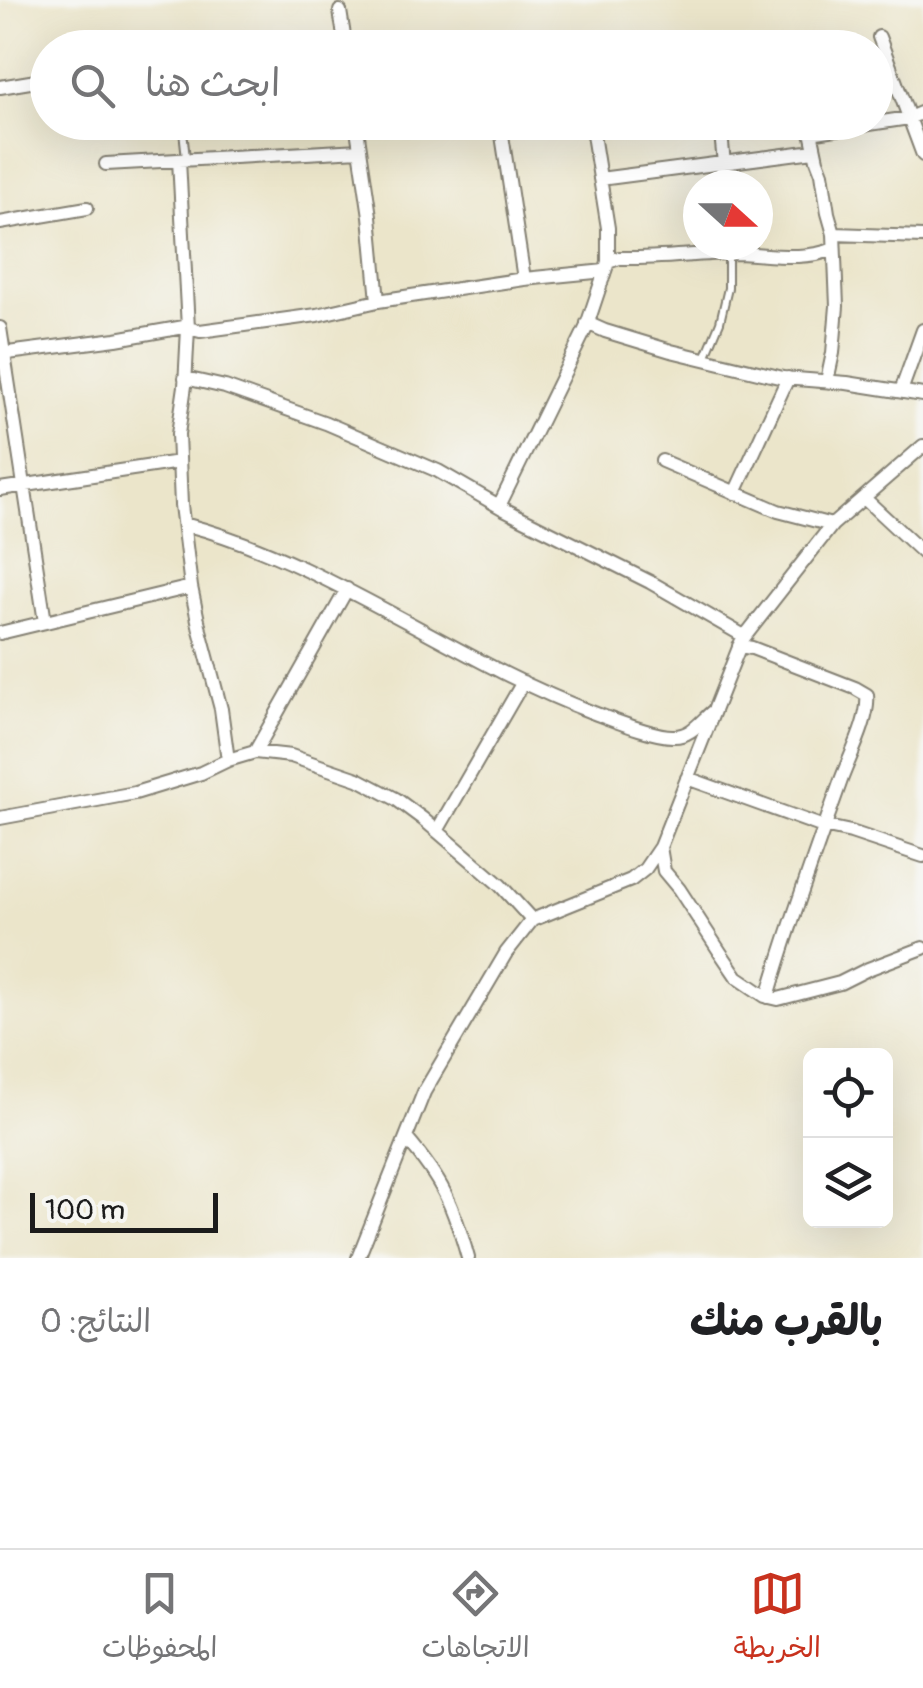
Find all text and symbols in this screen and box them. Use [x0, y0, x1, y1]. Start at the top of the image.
search box [30, 30, 893, 140]
icon: search [65, 58, 120, 113]
text: ابحث هنا [145, 60, 280, 108]
north arrow [683, 170, 773, 260]
map controls [803, 1048, 893, 1228]
button: locate [803, 1048, 893, 1138]
button: layers [803, 1138, 893, 1228]
scale bar [30, 1188, 218, 1232]
text: 100 m [45, 1193, 125, 1228]
text: بالقرب منك [690, 1296, 883, 1348]
text: النتائج: 0 [40, 1302, 151, 1342]
tab: المحفوظات [102, 1566, 217, 1672]
tab: الاتجاهات [421, 1566, 530, 1672]
tab: الخريطة [734, 1566, 821, 1672]

